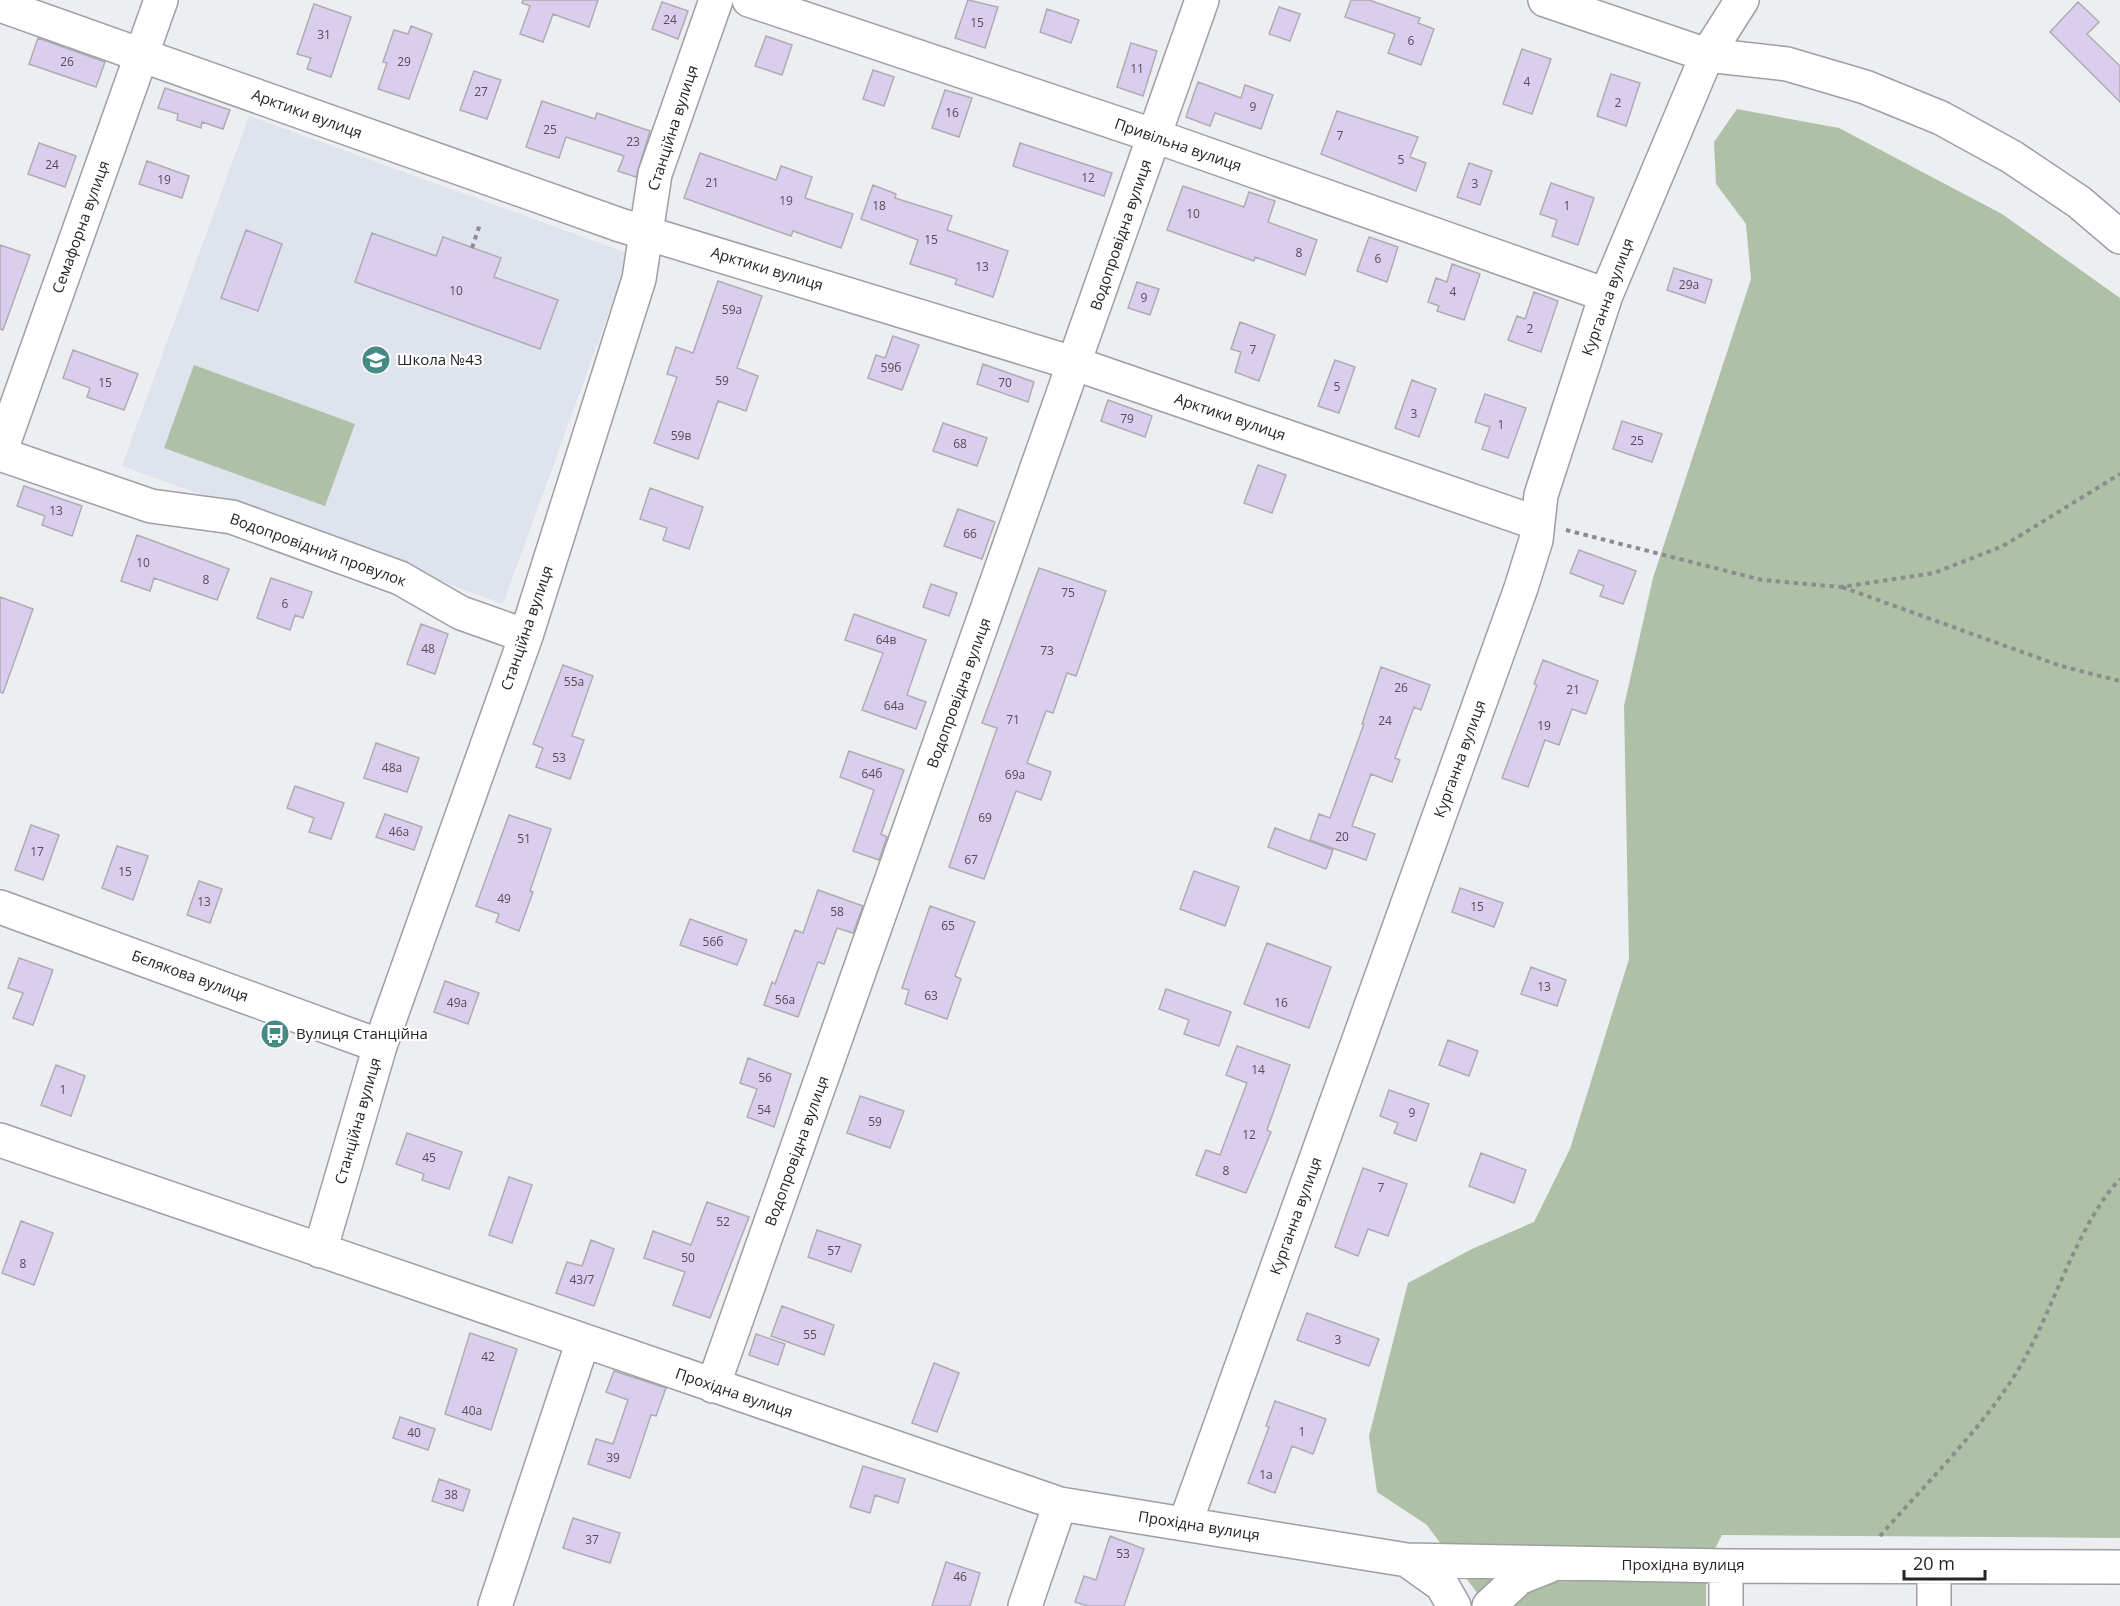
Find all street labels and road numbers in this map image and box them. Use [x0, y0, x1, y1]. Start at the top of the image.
street label: Станційна вулиця [642, 62, 702, 193]
street label: Арктики вулиця [249, 84, 365, 142]
street label: Привільна вулиця [1112, 113, 1245, 175]
street label: Водопровідна вулиця [1085, 156, 1155, 313]
street label: Семафорна вулиця [47, 158, 113, 296]
street label: Курганна вулиця [1576, 235, 1638, 358]
street label: Арктики вулиця [709, 242, 826, 295]
street label: Арктики вулиця [1172, 388, 1288, 444]
street label: Водопровідний провулок [227, 508, 410, 590]
street label: Станційна вулиця [495, 563, 557, 693]
street label: Водопровідна вулиця [922, 615, 995, 771]
street label: Курганна вулиця [1428, 697, 1490, 820]
street label: Бєлякова вулиця [129, 945, 252, 1005]
street label: Станційна вулиця [329, 1055, 385, 1186]
street label: Водопровідна вулиця [760, 1073, 833, 1229]
street label: Курганна вулиця [1264, 1154, 1326, 1277]
street label: Прохідна вулиця [673, 1363, 796, 1422]
street label: Прохідна вулиця [1137, 1506, 1261, 1545]
street label: Прохідна вулиця [1621, 1554, 1745, 1574]

